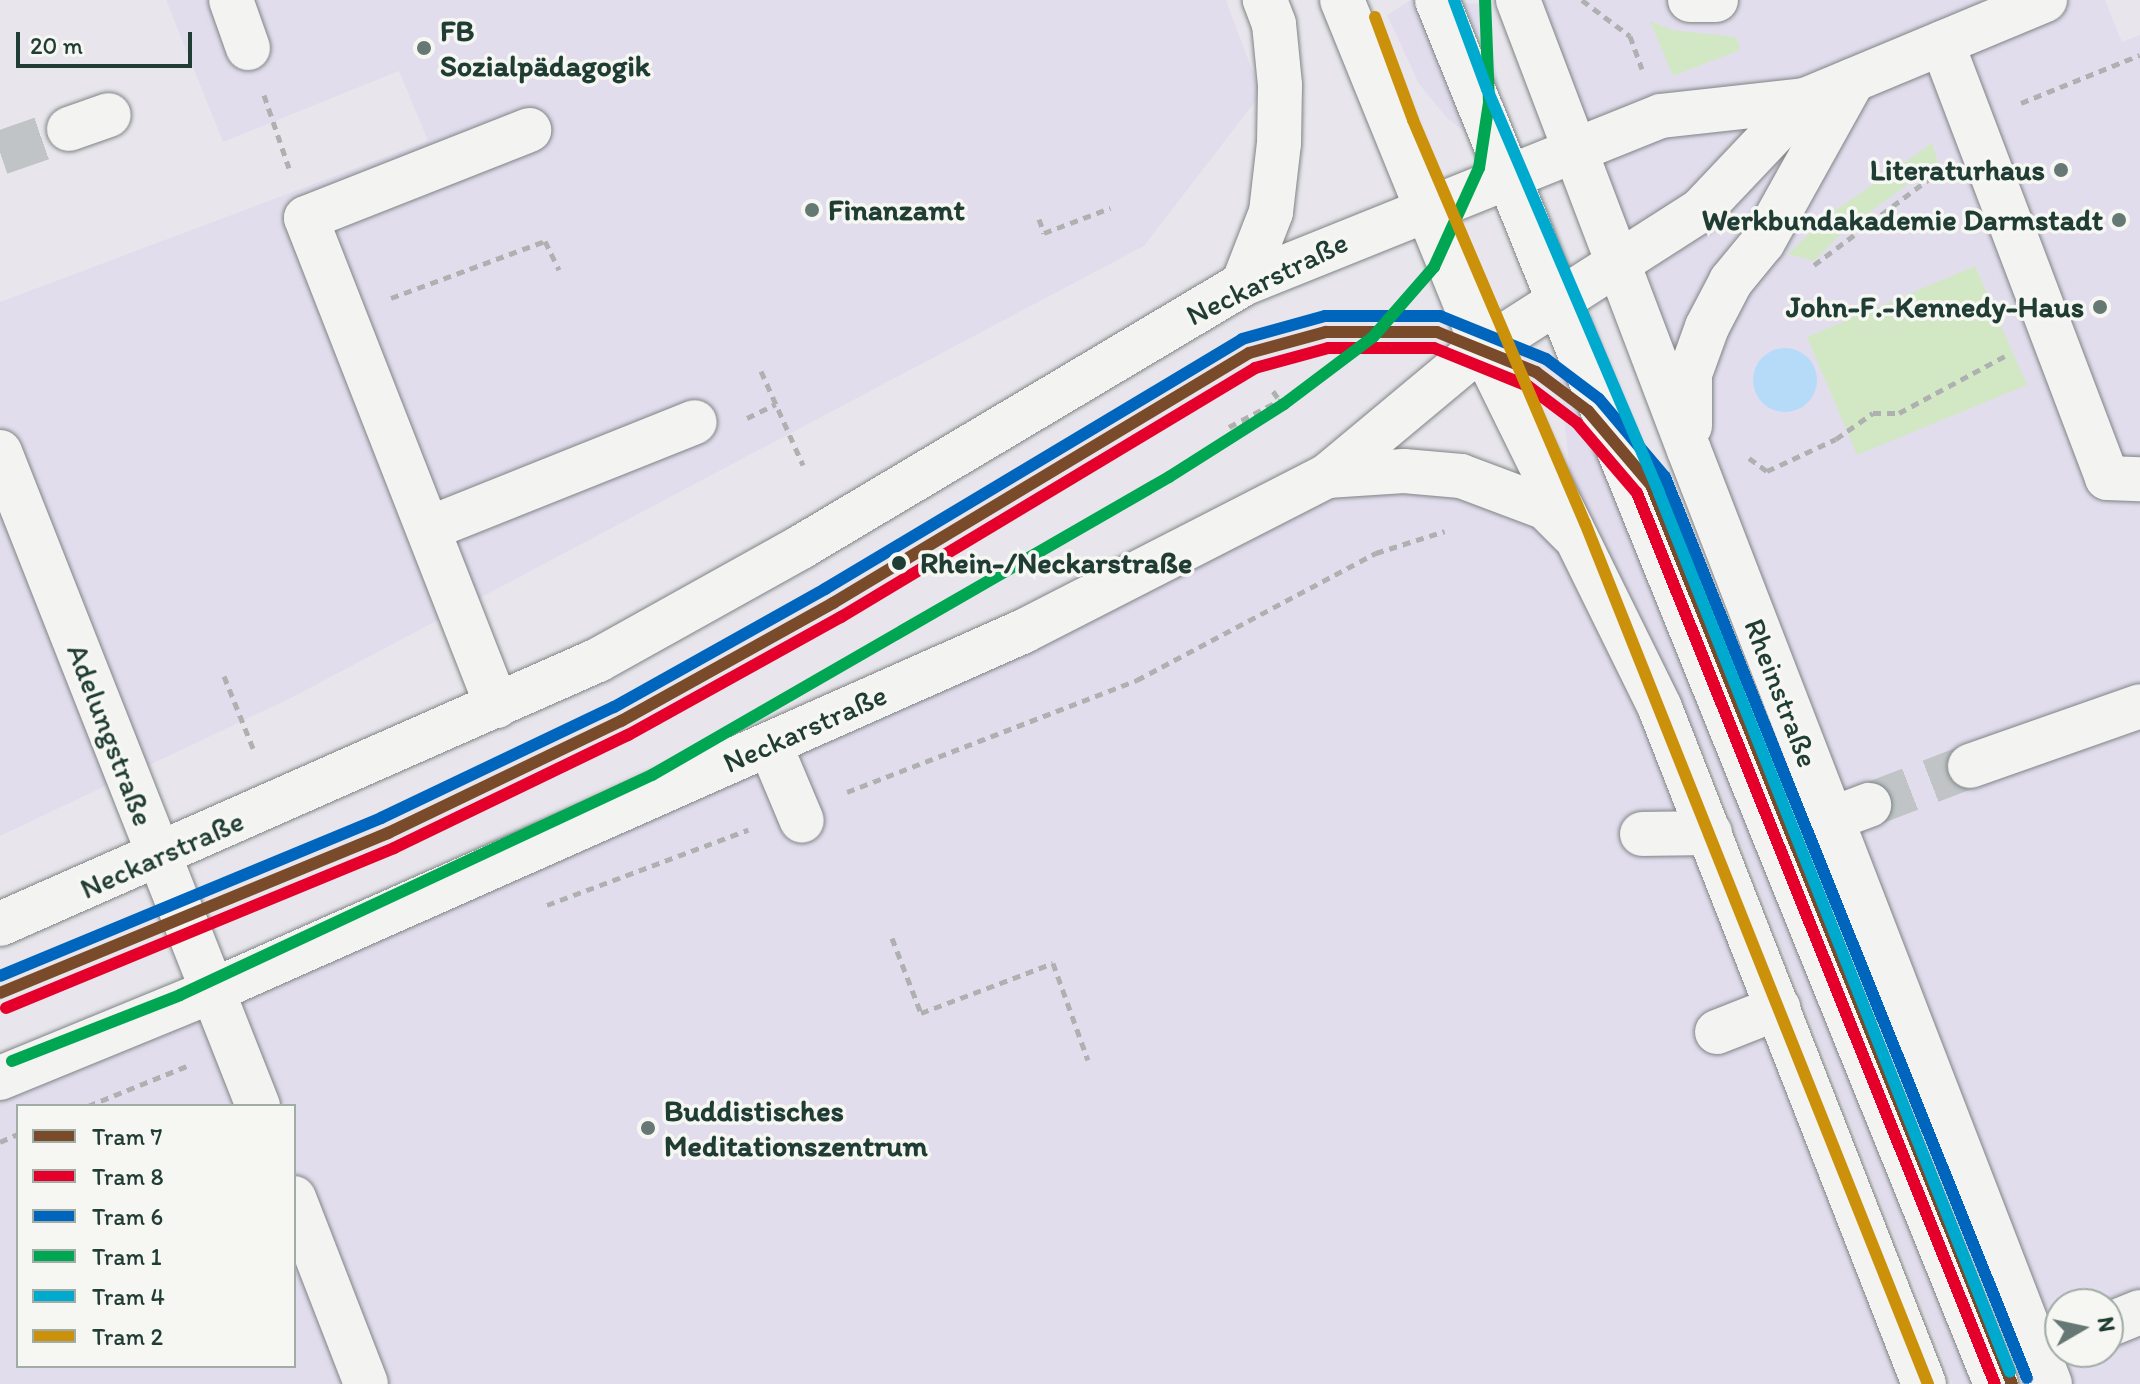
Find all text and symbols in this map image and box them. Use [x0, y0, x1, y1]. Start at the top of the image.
place label: FB Sozialpädagogik [440, 13, 650, 84]
scale bar [20, 16, 196, 66]
text: 20 m [30, 31, 83, 60]
marker: FB Sozialpädagogik [415, 39, 433, 57]
place label: Literaturhaus [1870, 152, 2045, 188]
marker: Literaturhaus [2052, 161, 2070, 179]
place label: Finanzamt [828, 192, 965, 228]
marker: Finanzamt [803, 201, 821, 219]
place label: Werkbundakademie Darmstadt [1703, 202, 2103, 238]
marker: Werkbundakademie Darmstadt [2110, 211, 2128, 229]
street label: Neckarstraße [1180, 224, 1354, 334]
place label: John-F.-Kennedy-Haus [1786, 289, 2084, 325]
marker: John-F.-Kennedy-Haus [2091, 298, 2109, 316]
place label: Rhein-/Neckarstraße [920, 545, 1192, 581]
marker: Rhein-/Neckarstraße [885, 549, 913, 577]
street label: Rheinstraße [1736, 613, 1826, 773]
street label: Adelungstraße [59, 639, 161, 831]
street label: Neckarstraße [718, 677, 892, 781]
street label: Neckarstraße [75, 803, 249, 907]
place label: Buddistisches Meditationszentrum [664, 1093, 928, 1164]
legend [16, 1104, 296, 1368]
marker: Buddistisches Meditationszentrum [639, 1119, 657, 1137]
text: Tram 7 [92, 1122, 162, 1151]
text: Tram 8 [92, 1162, 164, 1191]
text: Tram 6 [92, 1202, 163, 1231]
text: Tram 1 [92, 1242, 162, 1271]
text: Tram 4 [92, 1282, 165, 1311]
north arrow [2044, 1288, 2124, 1368]
text: N [2092, 1315, 2121, 1334]
text: Tram 2 [92, 1322, 163, 1351]

